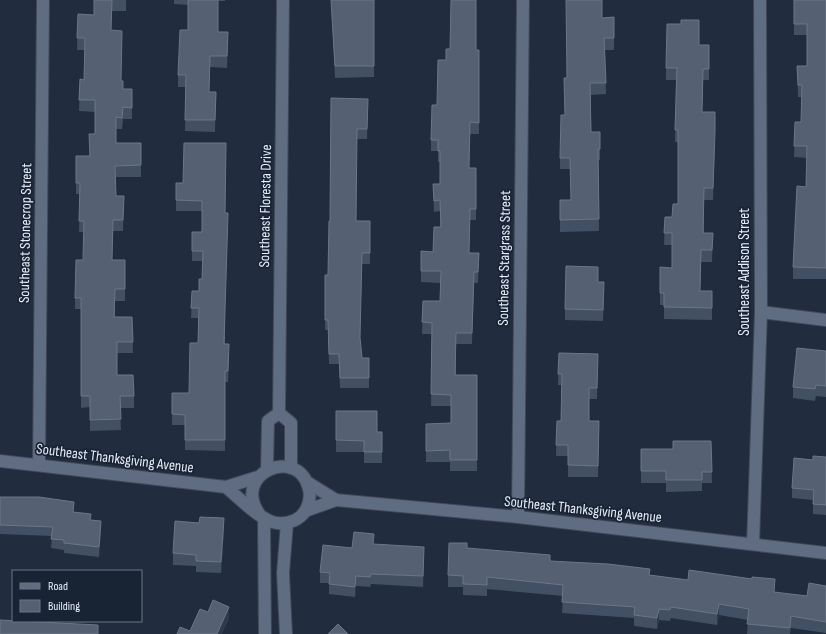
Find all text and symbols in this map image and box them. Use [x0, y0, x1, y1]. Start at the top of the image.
street label: Southeast Floresta Drive [255, 144, 276, 268]
street label: Southeast Stonecrop Street [15, 162, 36, 303]
street label: Southeast Stargrass Street [494, 190, 515, 326]
street label: Southeast Addison Street [735, 208, 754, 336]
street label: Southeast Thanksgiving Avenue [35, 439, 195, 478]
street label: Southeast Thanksgiving Avenue [503, 492, 663, 527]
legend [12, 570, 142, 622]
text: Road [48, 579, 68, 594]
text: Building [48, 599, 80, 614]

